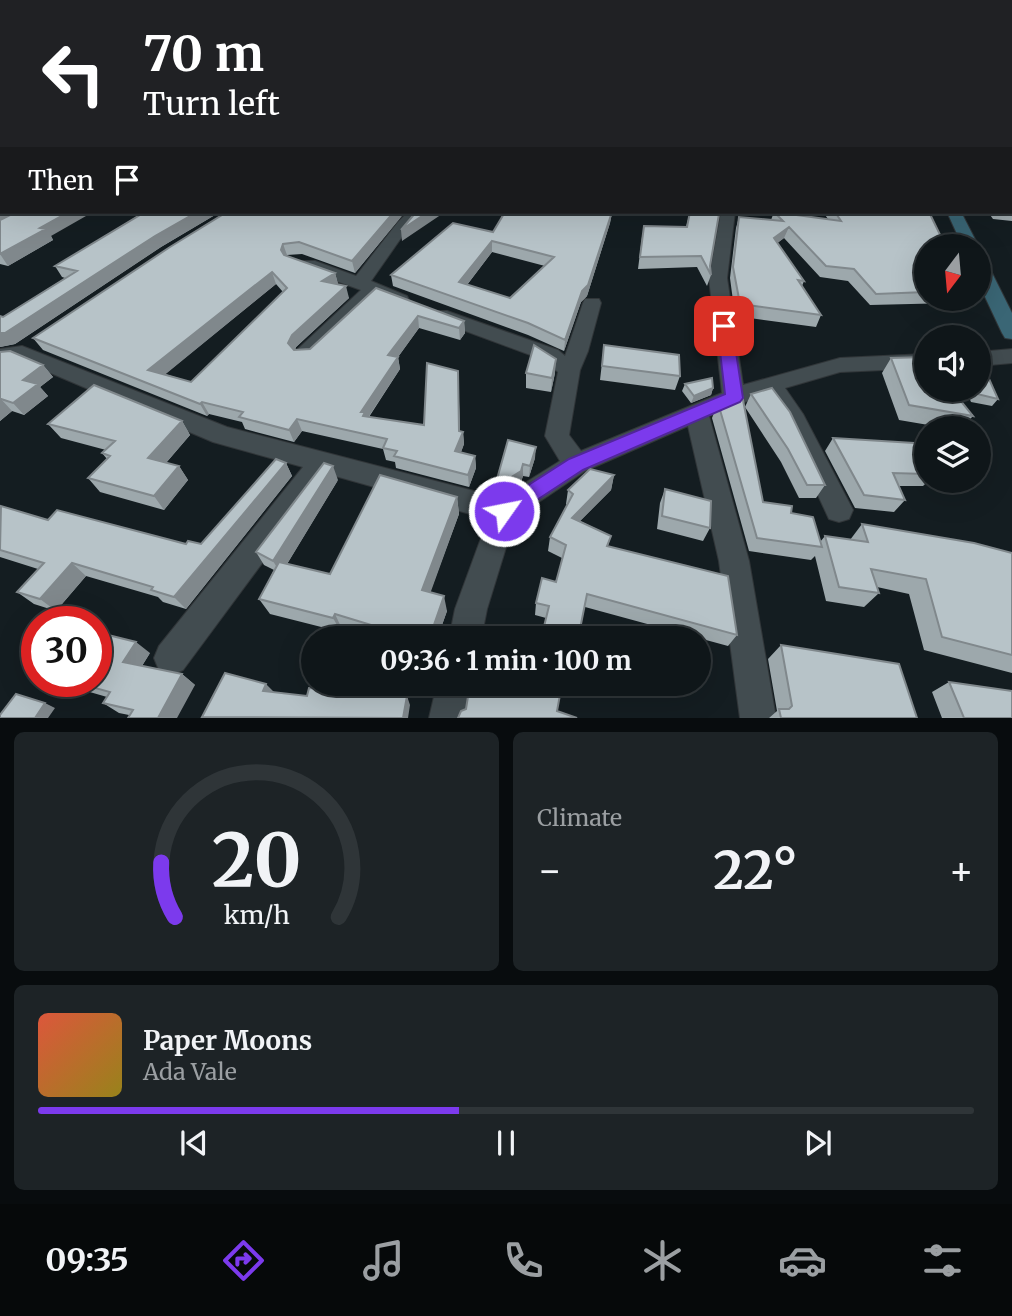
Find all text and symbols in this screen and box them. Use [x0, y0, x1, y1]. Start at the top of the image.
text: 70 m [143, 23, 264, 84]
icon: left [28, 28, 119, 119]
text: Turn left [143, 84, 280, 124]
icon: arrive [108, 161, 146, 199]
text: Then [28, 164, 94, 197]
north arrow [914, 234, 990, 312]
map controls [914, 234, 991, 493]
pin [694, 296, 754, 356]
icon: arrive [705, 307, 743, 345]
button: sound [914, 325, 991, 402]
button: layers [914, 416, 991, 493]
position arrow [467, 474, 541, 548]
speed limit sign: 30 [21, 606, 112, 697]
text: 09:36 · 1 min · 100 m [380, 644, 632, 677]
text: Climate [537, 803, 622, 832]
text: 20 [212, 816, 302, 908]
text: 22° [713, 838, 798, 903]
text: − [537, 847, 562, 894]
text: + [949, 847, 974, 894]
text: km/h [223, 899, 290, 931]
text: Paper Moons [143, 1024, 312, 1057]
text: Ada Vale [143, 1057, 237, 1086]
icon: previous [175, 1124, 213, 1162]
icon: pause [487, 1124, 525, 1162]
icon: next [799, 1124, 837, 1162]
icon: directions [219, 1236, 268, 1285]
icon: music [359, 1236, 408, 1285]
icon: phone [499, 1236, 548, 1285]
icon: climate [638, 1236, 687, 1285]
icon: car [778, 1236, 827, 1285]
icon: filters [918, 1236, 967, 1285]
text: 09:35 [45, 1240, 129, 1280]

